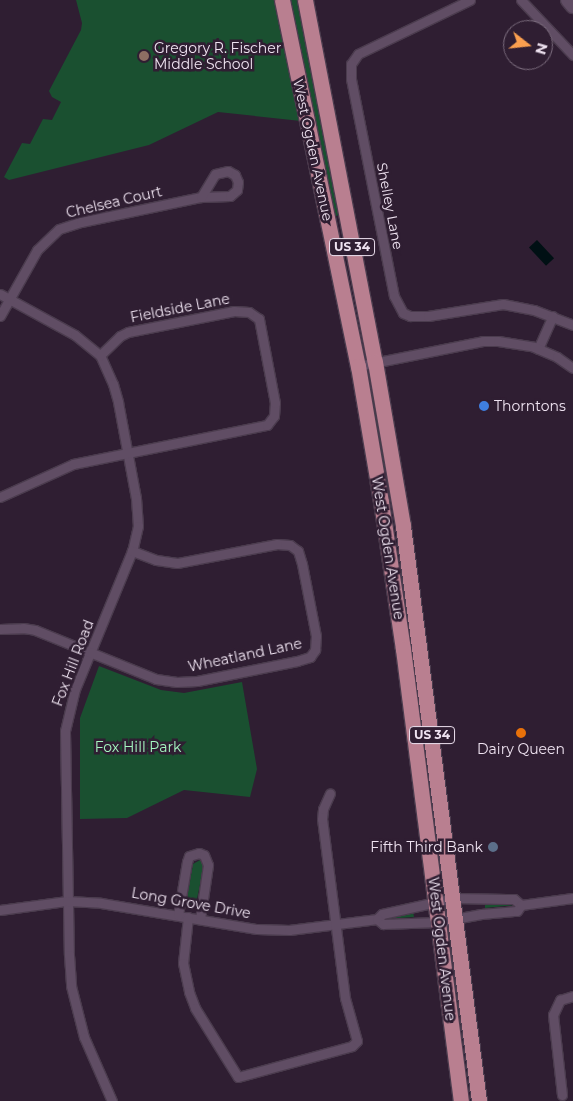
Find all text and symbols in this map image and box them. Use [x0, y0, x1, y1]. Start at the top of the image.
north arrow [503, 20, 553, 70]
place label: Gregory R. Fischer Middle School [154, 40, 281, 72]
text: N [531, 41, 552, 57]
marker: Gregory R. Fischer Middle School [138, 50, 150, 62]
street label: West Ogden Avenue [290, 77, 336, 223]
street label: Shelley Lane [373, 161, 407, 251]
street label: Chelsea Court [64, 183, 164, 221]
road number: US 34 [328, 238, 376, 256]
street label: Fieldside Lane [129, 290, 231, 326]
place label: Thorntons [494, 398, 566, 414]
marker: Thorntons [478, 400, 490, 412]
street label: West Ogden Avenue [368, 475, 408, 621]
street label: Fox Hill Road [49, 617, 97, 709]
street label: Wheatland Lane [187, 635, 303, 675]
road number: US 34 [408, 726, 456, 744]
marker: Dairy Queen [515, 727, 527, 739]
park label: Fox Hill Park [95, 739, 181, 755]
place label: Dairy Queen [477, 741, 565, 757]
place label: Fifth Third Bank [370, 839, 483, 855]
marker: Fifth Third Bank [487, 841, 499, 853]
street label: West Ogden Avenue [425, 876, 459, 1022]
street label: Long Grove Drive [130, 884, 252, 922]

